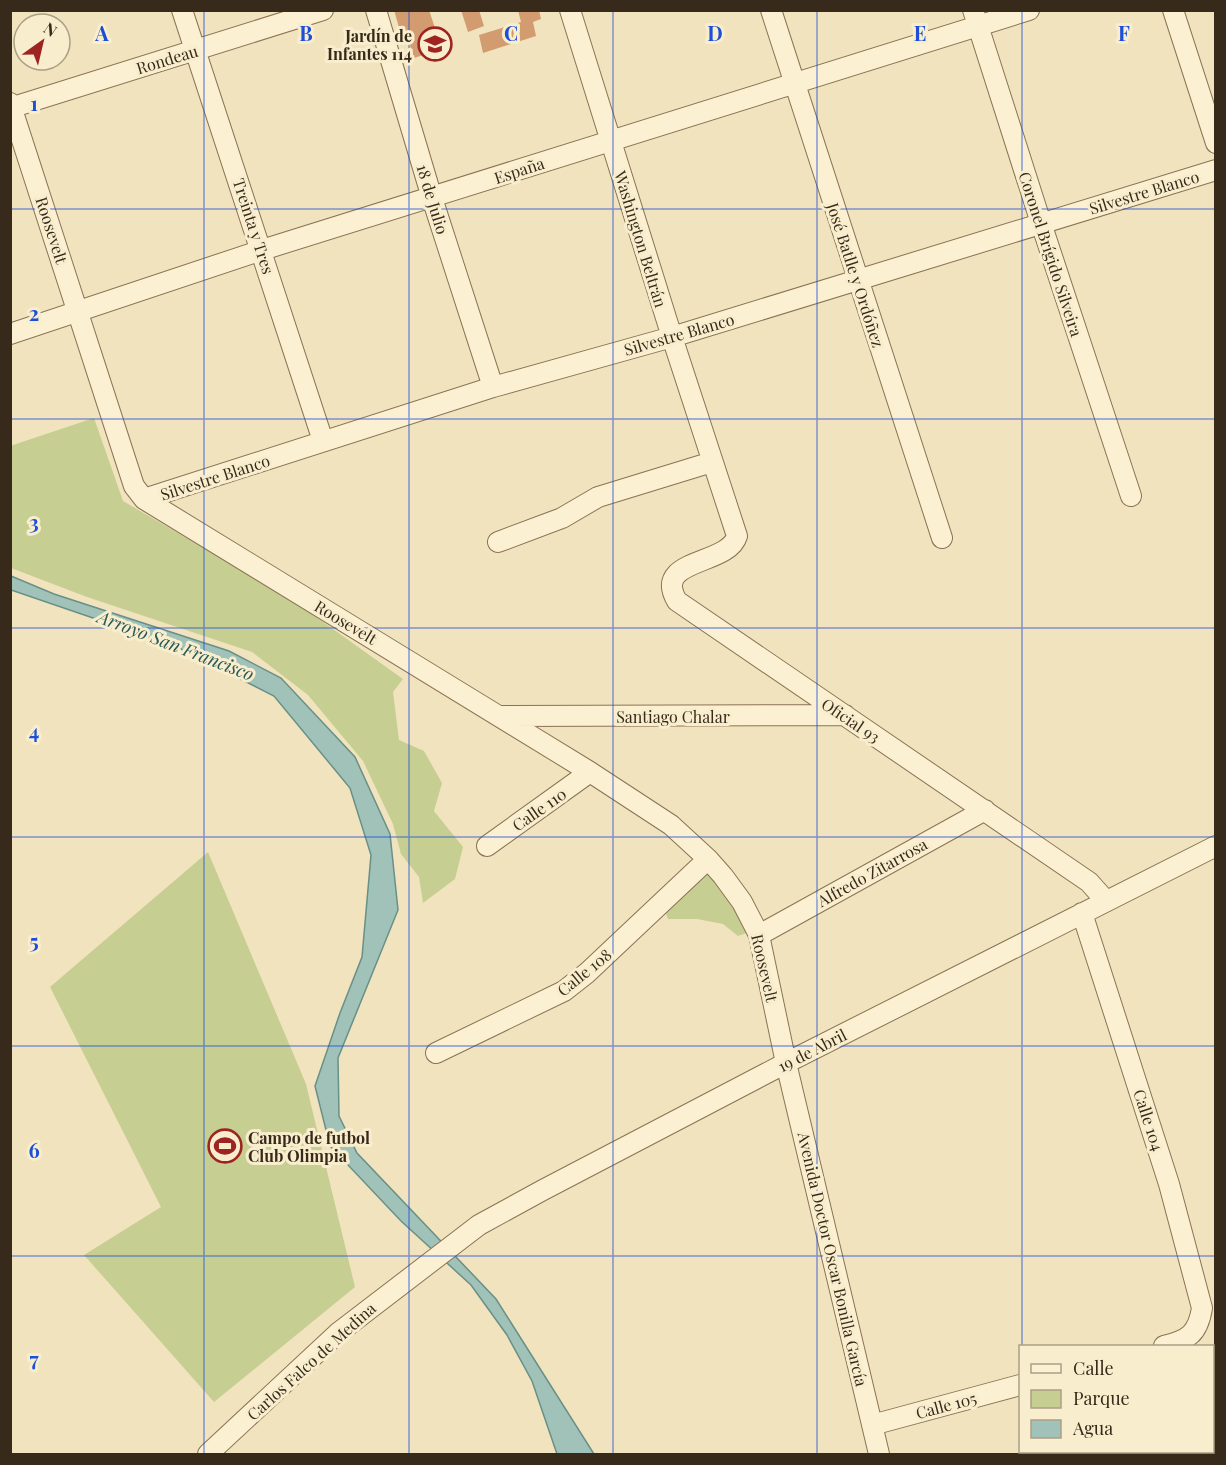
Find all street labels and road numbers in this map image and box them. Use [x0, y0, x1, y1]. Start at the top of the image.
street label: Rondeau [134, 40, 200, 78]
street label: España [491, 152, 547, 188]
street label: 18 de Julio [412, 162, 454, 237]
street label: Silvestre Blanco [1086, 165, 1202, 219]
street label: Washington Beltrán [610, 167, 672, 310]
street label: Coronel Brígido Silveira [1014, 169, 1088, 339]
street label: Treinta y Tres [229, 176, 279, 276]
street label: Roosevelt [31, 194, 73, 266]
street label: José Batlle y Ordóñez [822, 199, 889, 350]
street label: Silvestre Blanco [621, 308, 737, 360]
street label: Silvestre Blanco [158, 449, 273, 505]
street label: Roosevelt [311, 595, 381, 649]
street label: Oficial 93 [818, 693, 884, 747]
street label: Santiago Chalar [616, 706, 730, 727]
street label: Calle 110 [508, 783, 570, 835]
street label: Alfredo Zitarrosa [812, 833, 931, 911]
street label: Roosevelt [747, 932, 783, 1004]
street label: Calle 108 [553, 944, 615, 1000]
street label: 19 de Abril [774, 1024, 850, 1076]
street label: Calle 104 [1129, 1087, 1169, 1154]
street label: Avenida Doctor Oscar Bonilla García [793, 1129, 873, 1388]
street label: Carlos Falco de Medina [242, 1297, 380, 1425]
street label: Calle 105 [913, 1387, 979, 1423]

